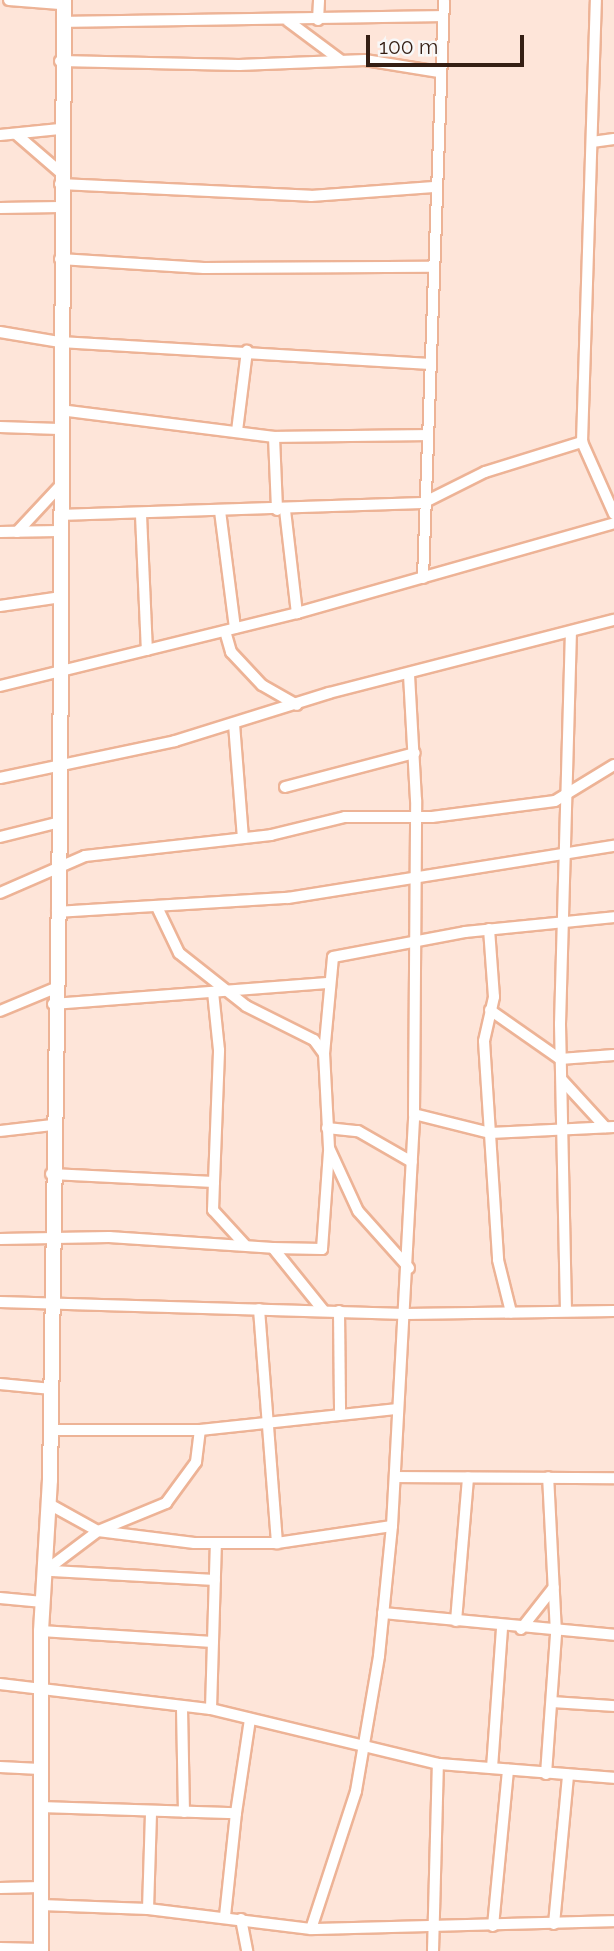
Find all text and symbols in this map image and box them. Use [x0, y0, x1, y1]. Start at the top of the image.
scale bar [369, 21, 526, 65]
text: 100 m [379, 34, 438, 59]

